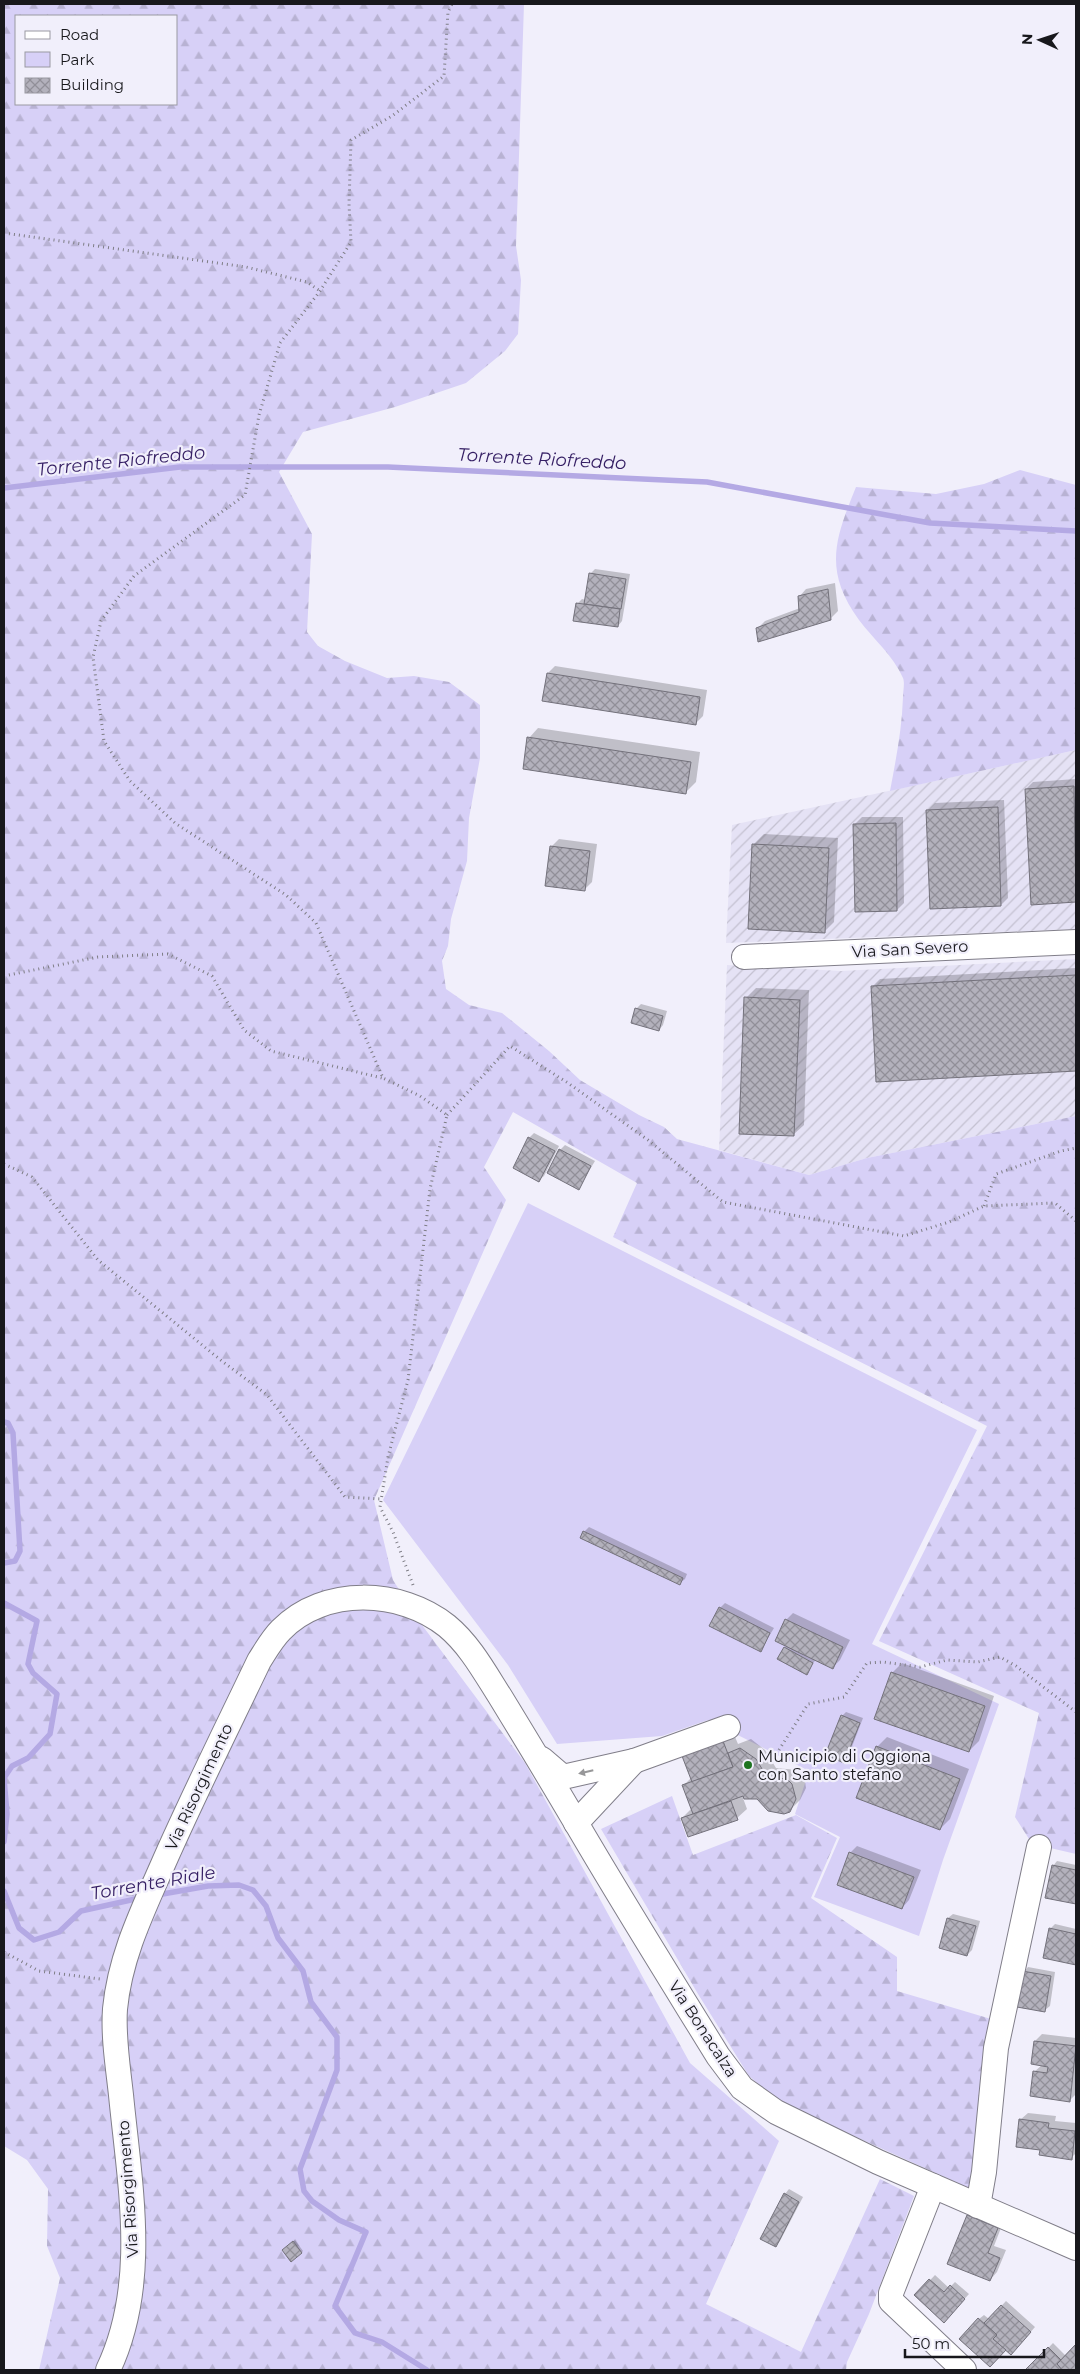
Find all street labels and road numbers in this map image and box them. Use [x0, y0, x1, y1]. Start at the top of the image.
street label: Via San Severo [851, 936, 969, 962]
street label: Via Risorgimento [161, 1721, 237, 1853]
street label: Via Bonacalza [665, 1977, 741, 2081]
street label: Via Risorgimento [114, 2120, 142, 2258]

